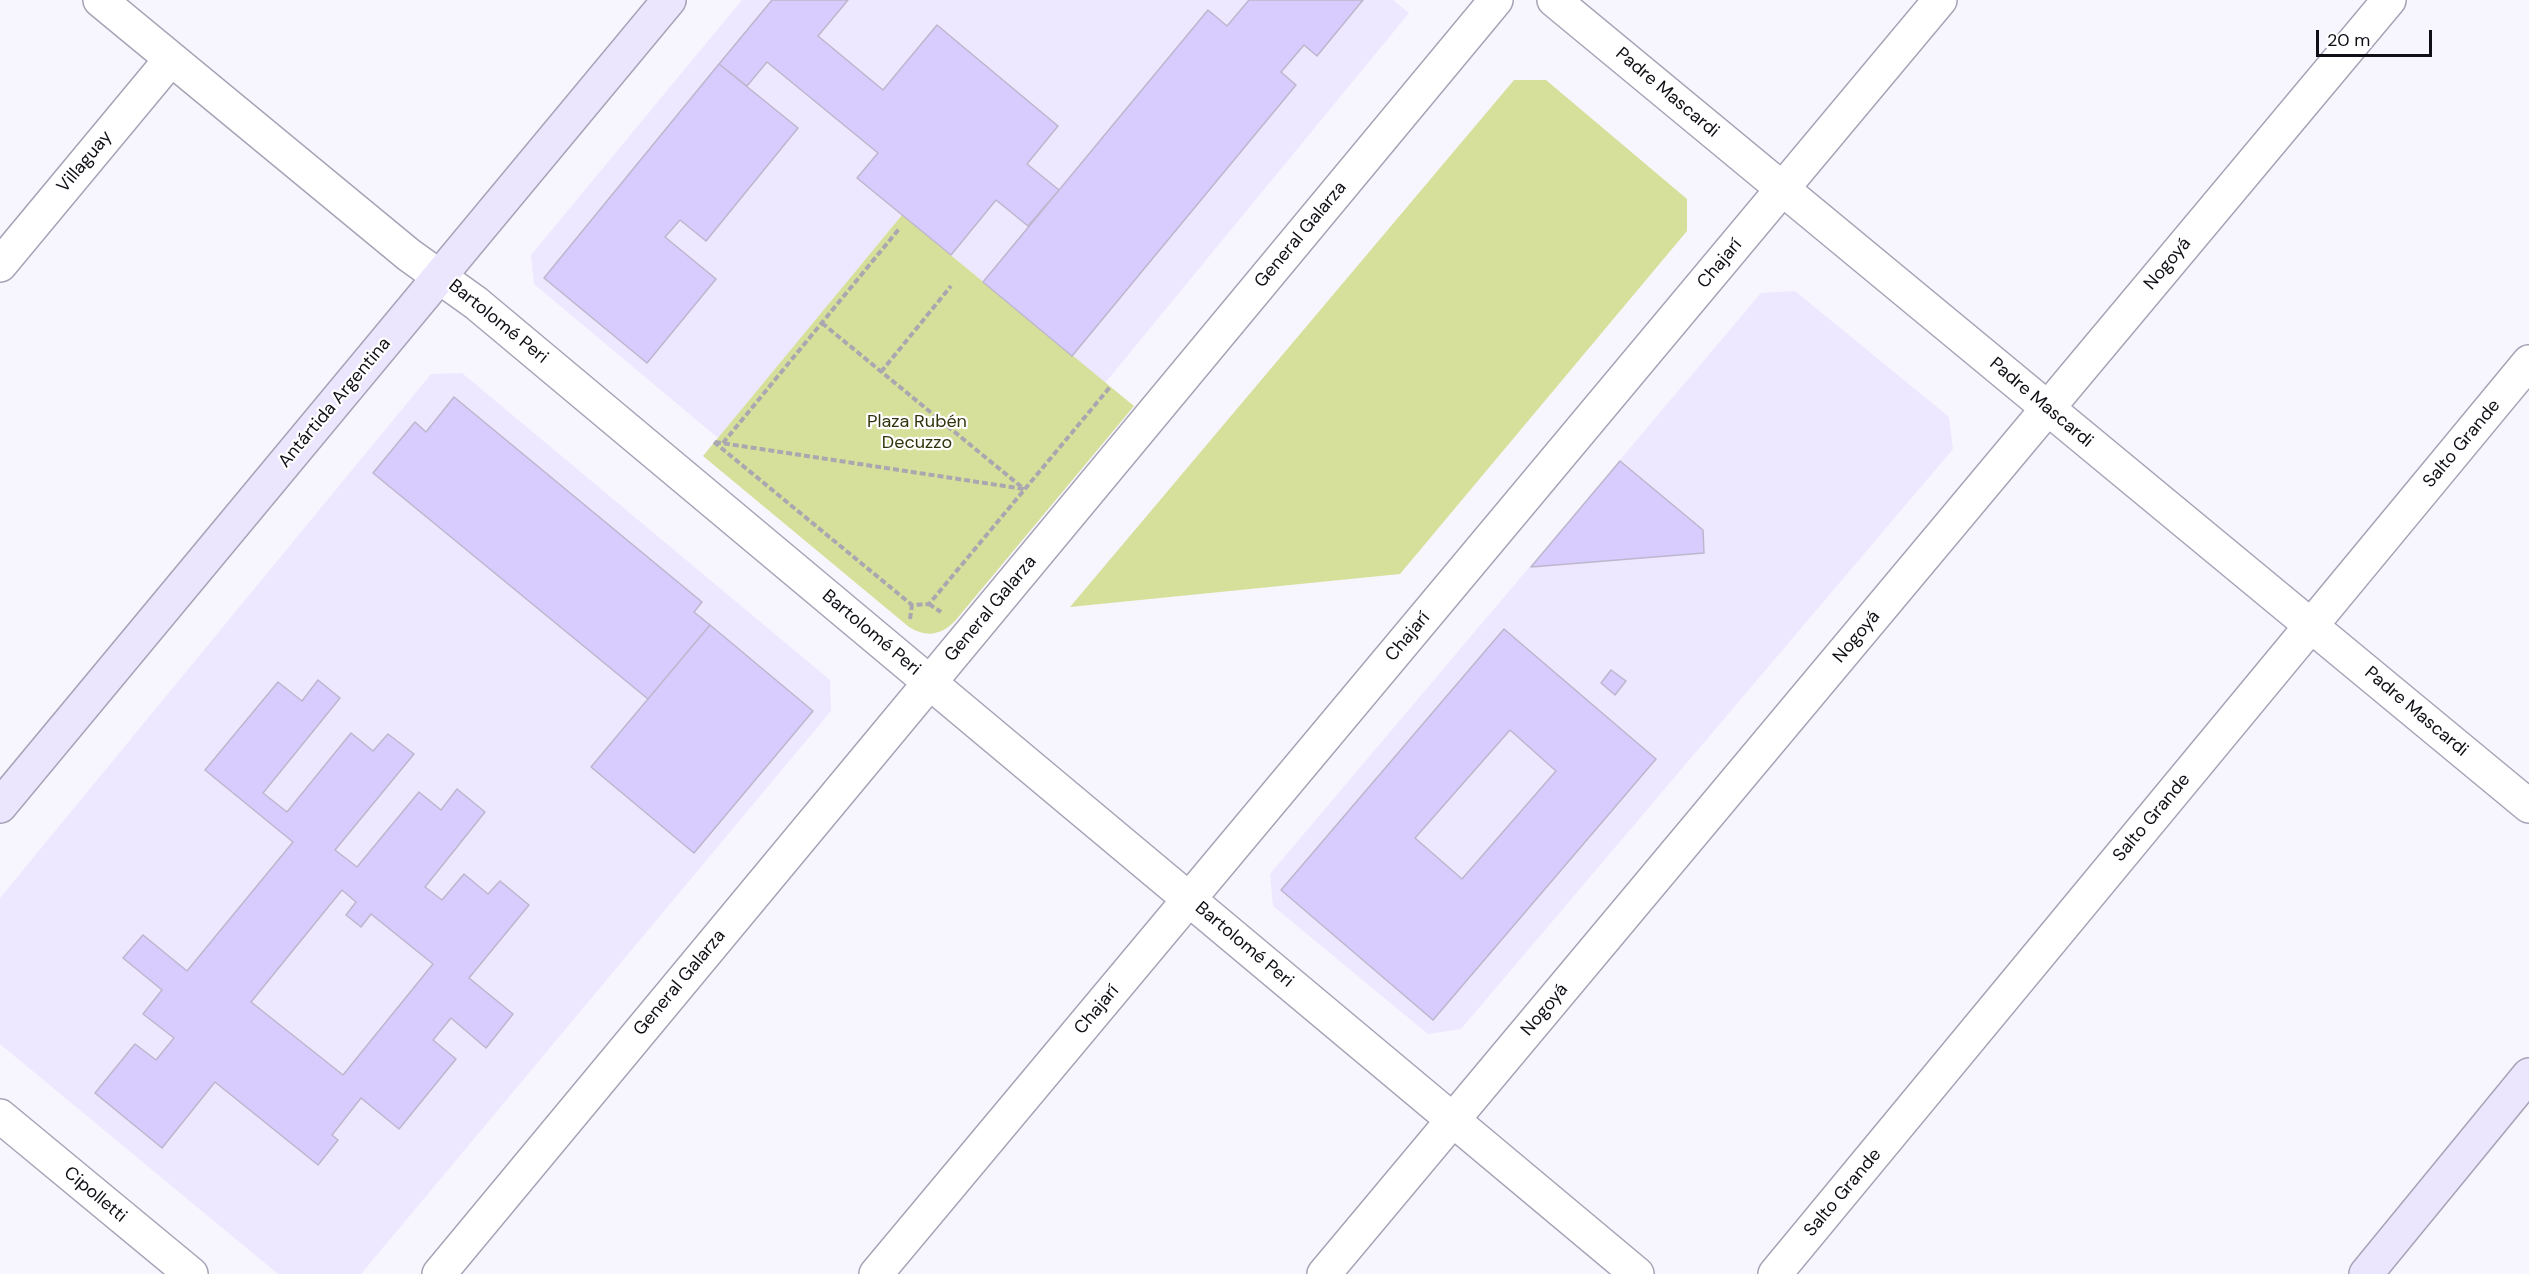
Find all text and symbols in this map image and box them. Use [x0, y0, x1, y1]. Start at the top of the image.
scale bar [2319, 18, 2434, 56]
text: 20 m [2327, 28, 2370, 52]
street label: Padre Mascardi [1611, 43, 1723, 143]
street label: Villaguay [53, 127, 117, 197]
street label: General Galarza [1250, 178, 1352, 292]
street label: Nogoyá [2140, 233, 2196, 295]
street label: Chajarí [1693, 235, 1747, 293]
street label: Bartolomé Peri [444, 275, 552, 369]
street label: Antártida Argentina [274, 334, 396, 472]
street label: Padre Mascardi [1985, 353, 2097, 453]
street label: Salto Grande [2419, 396, 2505, 492]
park label: Plaza Rubén Decuzzo [867, 411, 967, 454]
street label: General Galarza [940, 552, 1042, 666]
street label: Bartolomé Peri [817, 586, 925, 680]
street label: Nogoyá [1829, 606, 1885, 668]
street label: Chajarí [1381, 608, 1435, 666]
street label: Padre Mascardi [2360, 662, 2472, 762]
street label: Salto Grande [2109, 770, 2195, 866]
street label: Bartolomé Peri [1190, 898, 1298, 992]
street label: General Galarza [629, 926, 731, 1040]
street label: Nogoyá [1517, 979, 1573, 1041]
street label: Chajarí [1070, 981, 1124, 1039]
street label: Salto Grande [1800, 1145, 1886, 1241]
street label: Cipolletti [59, 1162, 131, 1228]

